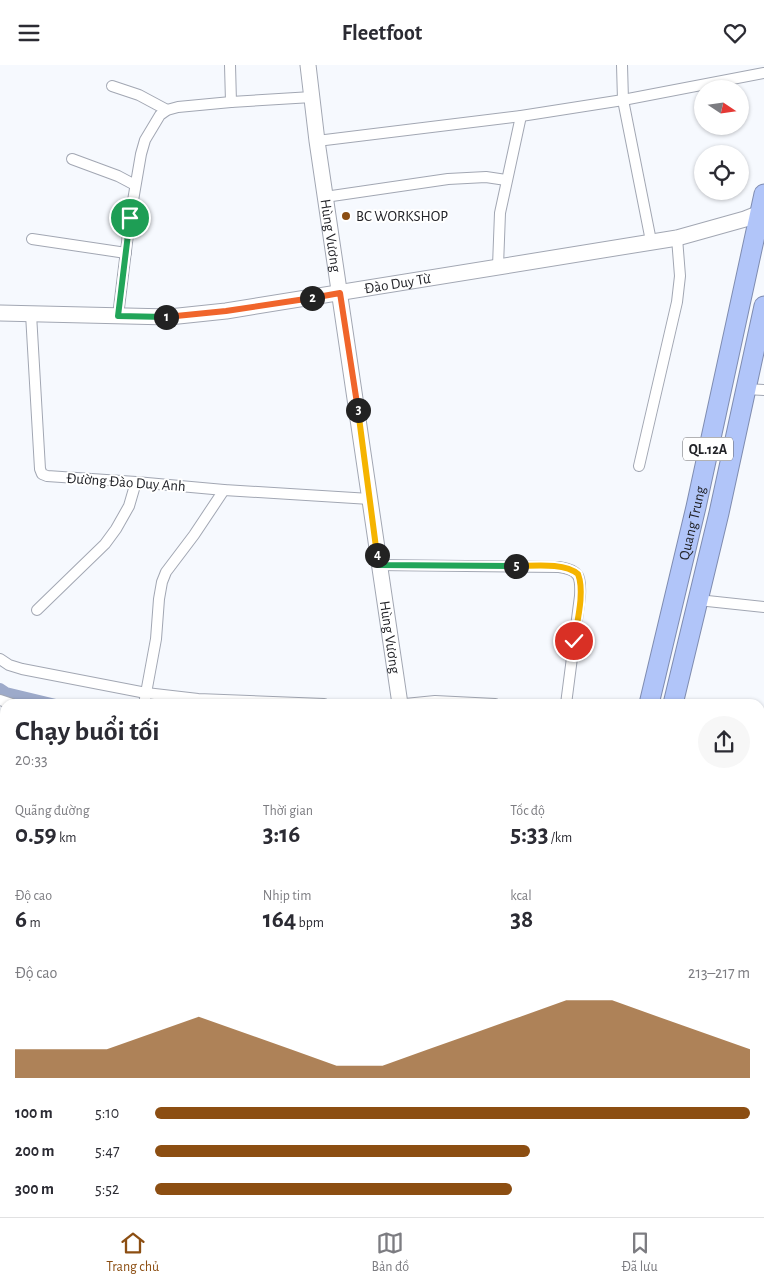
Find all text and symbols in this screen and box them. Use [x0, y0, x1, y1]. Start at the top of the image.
icon: menu [15, 19, 43, 47]
icon: heart [721, 19, 749, 47]
text: Fleetfoot [342, 22, 422, 44]
north arrow [694, 80, 749, 135]
map controls [694, 80, 749, 200]
button: locate [694, 145, 749, 200]
pin [109, 197, 151, 239]
street label: Hùng Vương [318, 198, 343, 274]
icon: arrive [116, 204, 144, 232]
place label: BC WORKSHOP [356, 209, 448, 224]
marker: BC WORKSHOP [340, 210, 352, 222]
street label: Đào Duy Từ [363, 271, 432, 297]
pin: 2 [300, 285, 324, 311]
text: 2 [309, 291, 316, 305]
pin: 1 [154, 305, 178, 329]
text: 1 [164, 310, 169, 324]
pin: 3 [346, 397, 370, 423]
text: 3 [355, 403, 362, 417]
road number: QL.12A [683, 437, 733, 461]
street label: Đường Đào Duy Anh [66, 471, 186, 494]
street label: Quang Trung [677, 484, 708, 562]
pin: 4 [364, 543, 390, 567]
text: 4 [374, 548, 381, 562]
pin: 5 [504, 553, 528, 579]
text: 5 [513, 559, 520, 573]
street label: Hùng Vương [377, 600, 403, 675]
pin [553, 620, 595, 662]
icon: check [560, 627, 588, 655]
button: share [698, 716, 750, 768]
text: Chạy buổi tối [15, 718, 160, 746]
text: 20:33 [15, 752, 48, 768]
text: Quãng đường [15, 804, 89, 818]
text: Thời gian [263, 804, 313, 818]
text: Tốc độ [510, 804, 545, 818]
text: 0.59 [15, 822, 57, 847]
text: 3:16 [263, 822, 300, 847]
text: 5:33 [510, 822, 548, 847]
text: km [57, 831, 77, 845]
text: /km [548, 831, 572, 845]
text: Độ cao [15, 889, 52, 903]
text: Nhịp tim [263, 889, 311, 903]
text: kcal [510, 889, 532, 903]
text: 6 [15, 907, 27, 932]
text: 164 [263, 907, 296, 932]
text: 38 [510, 907, 533, 932]
text: m [27, 916, 41, 930]
text: bpm [296, 916, 324, 930]
text: Độ cao [15, 965, 57, 981]
text: 213–217 m [688, 965, 750, 981]
text: 100 m [15, 1105, 53, 1121]
text: 5:10 [95, 1105, 119, 1121]
text: 200 m [15, 1143, 55, 1159]
text: 5:47 [95, 1143, 120, 1159]
text: 300 m [15, 1181, 54, 1197]
text: 5:52 [95, 1181, 119, 1197]
tab: Trang chủ [106, 1229, 159, 1276]
tab: Bản đồ [372, 1229, 409, 1276]
tab: Đã lưu [622, 1229, 658, 1276]

